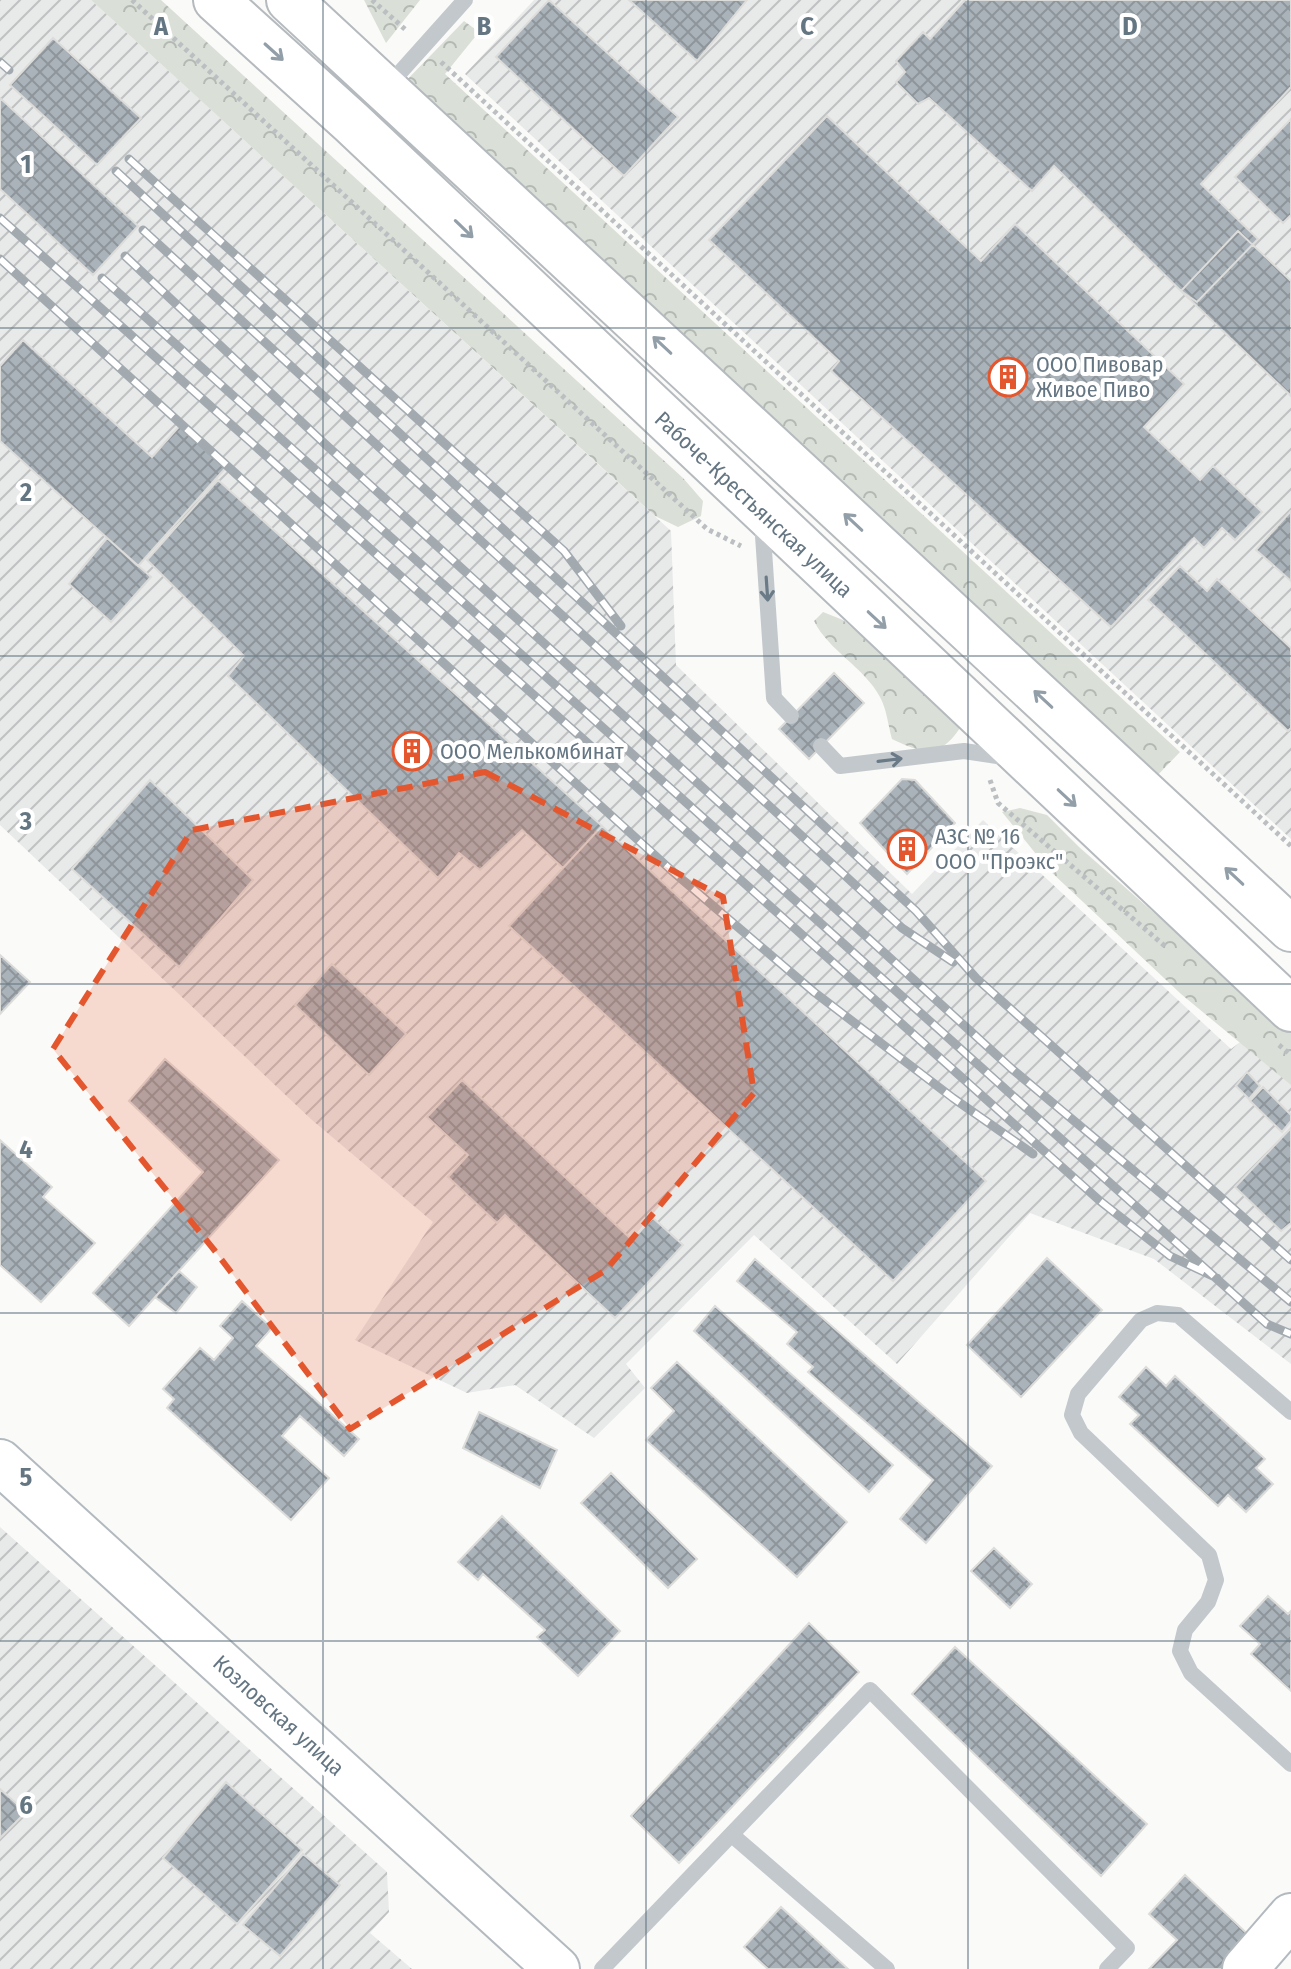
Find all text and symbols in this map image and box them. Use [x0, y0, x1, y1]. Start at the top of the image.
text: A [153, 11, 169, 42]
text: B [477, 11, 492, 42]
text: C [800, 11, 814, 42]
text: D [1122, 11, 1138, 42]
one-way arrow [264, 43, 284, 62]
text: 1 [21, 149, 32, 180]
one-way arrow [454, 220, 474, 239]
one-way arrow [653, 336, 673, 354]
place label: ООО Пивовар Живое Пиво [1036, 351, 1164, 403]
building icon: ООО Пивовар Живое Пиво [987, 356, 1029, 398]
street label: Рабоче-Крестьянская улица [649, 406, 858, 603]
text: 2 [19, 477, 32, 508]
one-way arrow [843, 512, 863, 531]
one-way arrow [760, 575, 775, 602]
one-way arrow [867, 610, 887, 629]
one-way arrow [1034, 690, 1054, 708]
building icon: ООО Мелькомбинат [391, 730, 433, 772]
place label: ООО Мелькомбинат [440, 738, 624, 765]
one-way arrow [877, 752, 902, 767]
one-way arrow [1056, 788, 1076, 806]
text: 3 [19, 806, 32, 837]
place label: АЗС № 16 ООО "Проэкс" [935, 823, 1063, 875]
building icon: АЗС № 16 ООО "Проэкс" [886, 828, 928, 870]
one-way arrow [1224, 866, 1244, 885]
text: 4 [19, 1134, 33, 1165]
text: 5 [20, 1462, 33, 1493]
street label: Козловская улица [207, 1649, 350, 1781]
text: 6 [19, 1790, 33, 1821]

